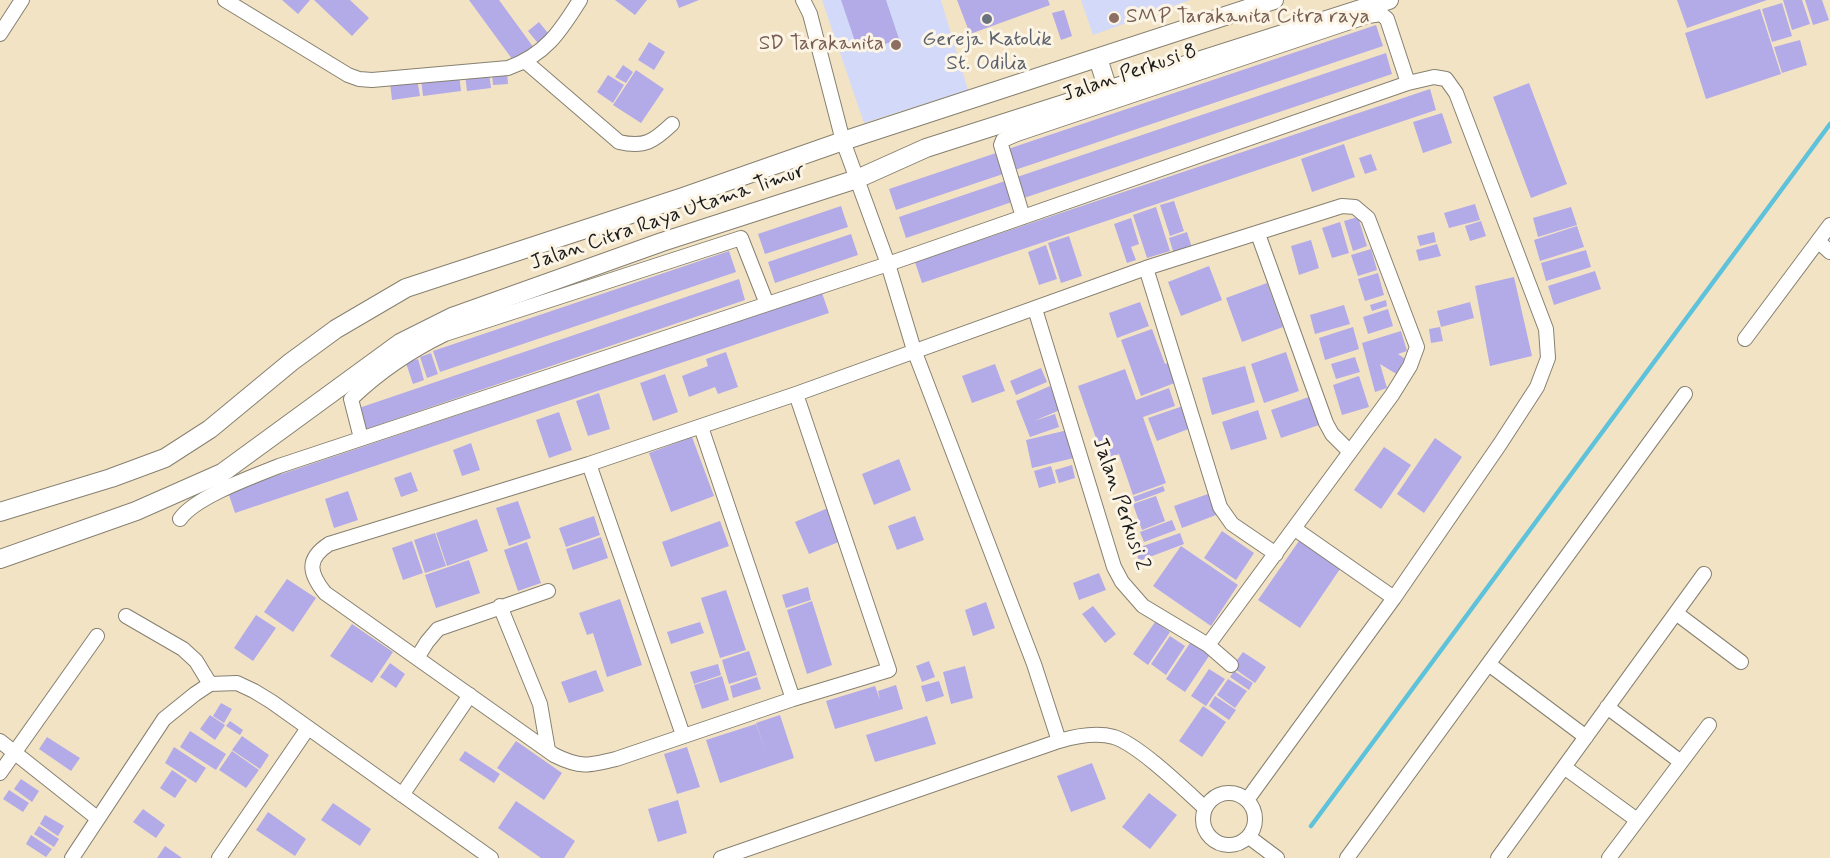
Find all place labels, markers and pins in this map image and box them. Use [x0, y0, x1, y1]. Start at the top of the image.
place label: SMP Tarakanita Citra raya [1126, 5, 1370, 31]
marker: SMP Tarakanita Citra raya [1107, 11, 1121, 25]
marker: Gereja Katolik St. Odilia [980, 12, 994, 26]
place label: Gereja Katolik St. Odilia [922, 28, 1052, 78]
place label: SD Tarakanita [759, 32, 884, 58]
marker: SD Tarakanita [889, 38, 903, 52]

